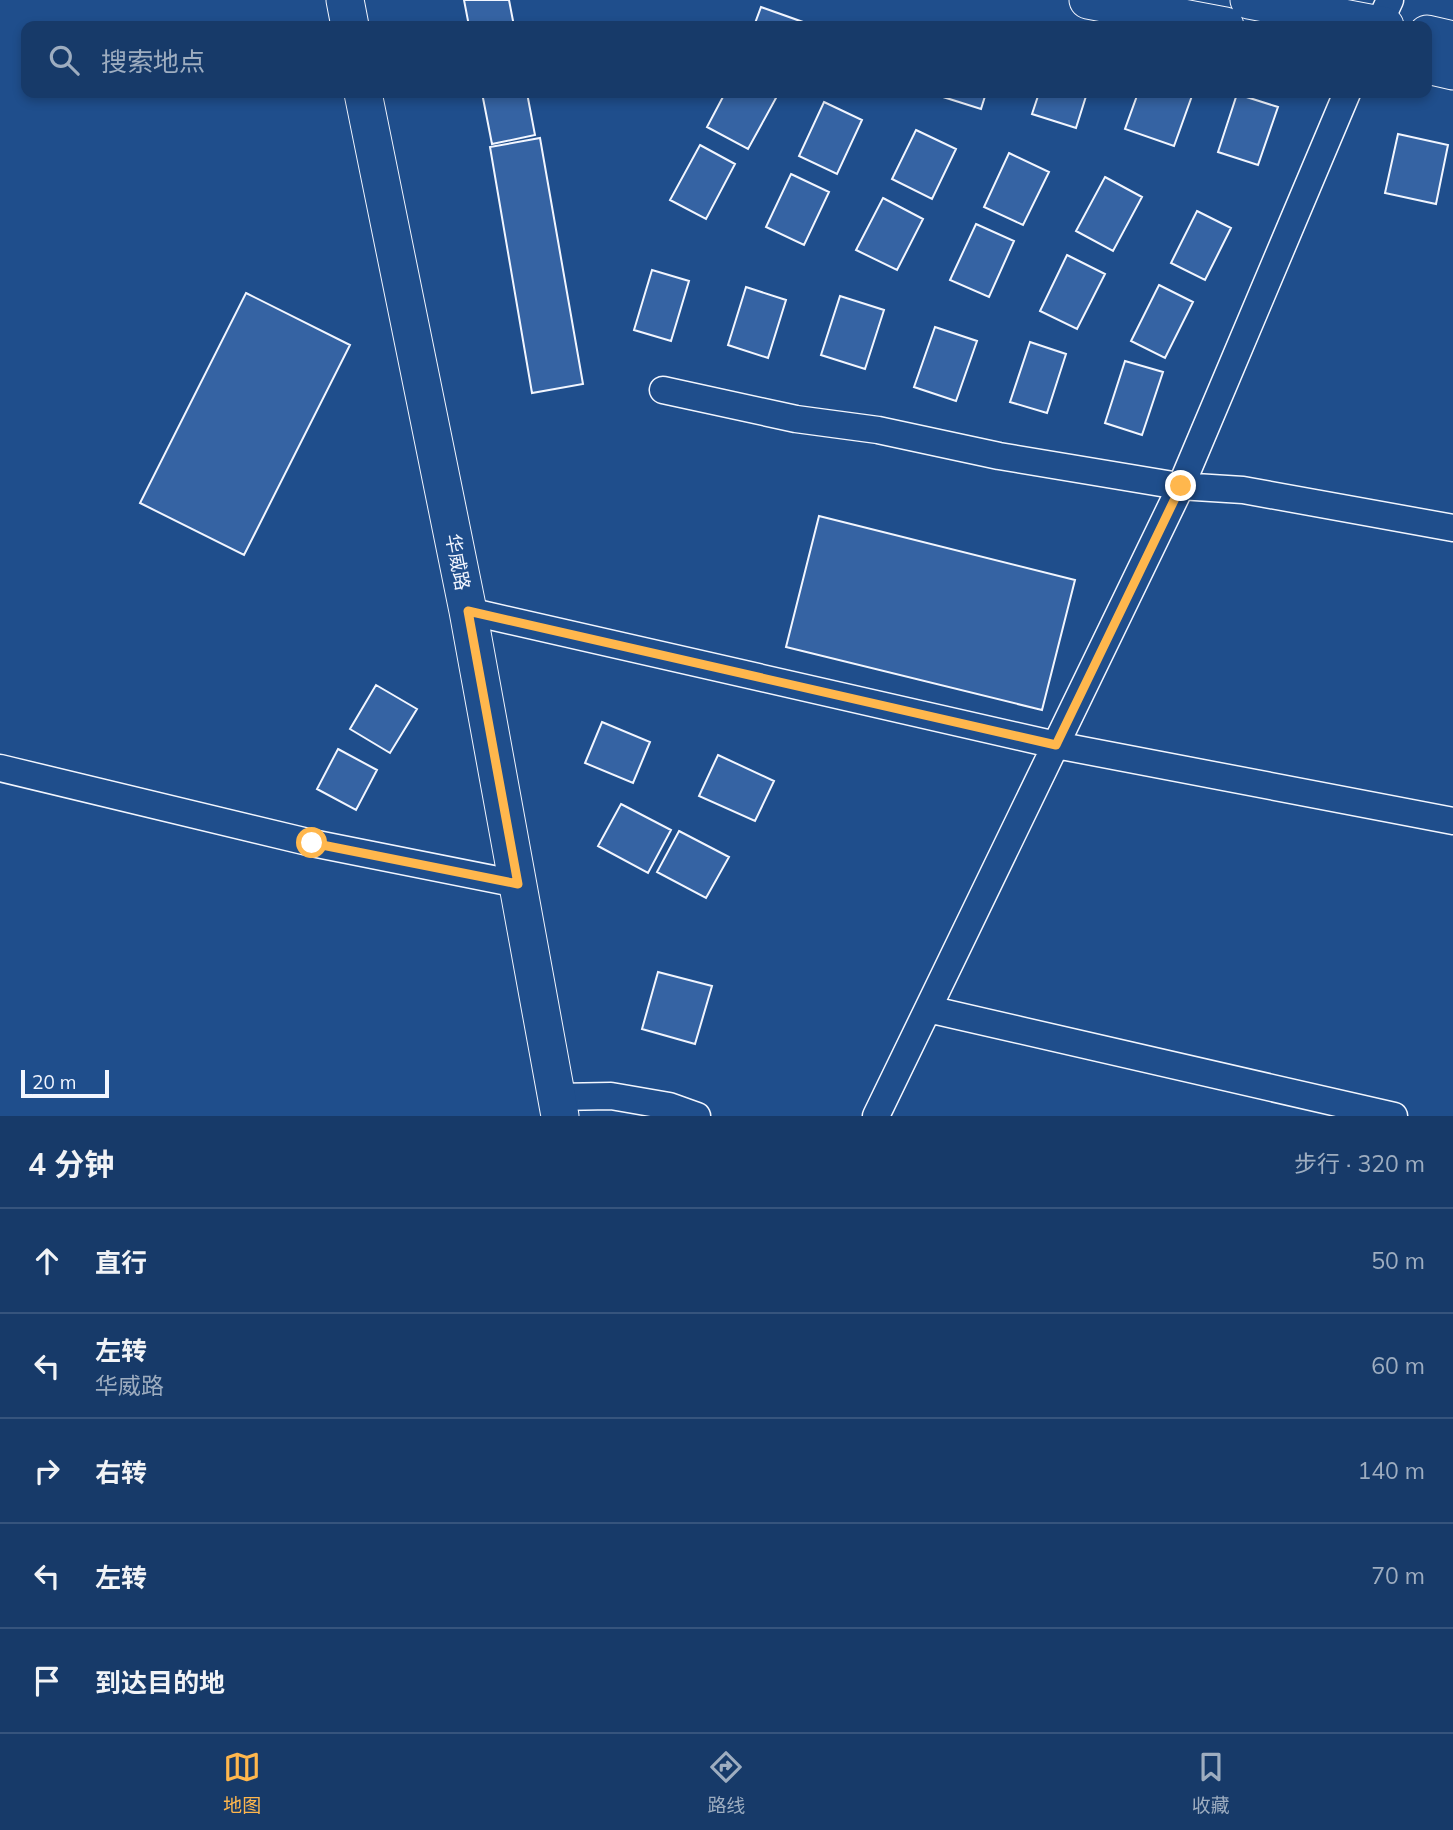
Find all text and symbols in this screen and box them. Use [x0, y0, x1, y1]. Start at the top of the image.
search box [21, 21, 1432, 98]
icon: search [45, 41, 83, 79]
text: 搜索地点 [101, 45, 205, 78]
route end [1165, 470, 1196, 501]
street label: 华威路 [441, 532, 475, 592]
route start [296, 827, 327, 858]
scale bar [21, 1067, 108, 1099]
text: 20 m [32, 1070, 76, 1094]
text: 4 分钟 [28, 1145, 114, 1183]
text: 步行 · 320 m [1294, 1149, 1425, 1178]
icon: ahead [28, 1242, 66, 1280]
text: 直行 [95, 1246, 147, 1279]
text: 50 m [1371, 1246, 1425, 1275]
text: 左转 [95, 1334, 147, 1367]
icon: left [28, 1347, 66, 1385]
text: 60 m [1371, 1351, 1425, 1380]
text: 华威路 [95, 1371, 164, 1400]
icon: right [28, 1452, 66, 1490]
text: 右转 [95, 1456, 147, 1489]
text: 140 m [1357, 1456, 1425, 1485]
icon: left [28, 1557, 66, 1595]
text: 左转 [95, 1561, 147, 1594]
text: 70 m [1371, 1561, 1425, 1590]
icon: arrive [28, 1662, 66, 1700]
text: 到达目的地 [95, 1666, 225, 1699]
tab: 地图 [223, 1748, 261, 1817]
tab: 路线 [707, 1748, 746, 1817]
tab: 收藏 [1192, 1748, 1230, 1817]

